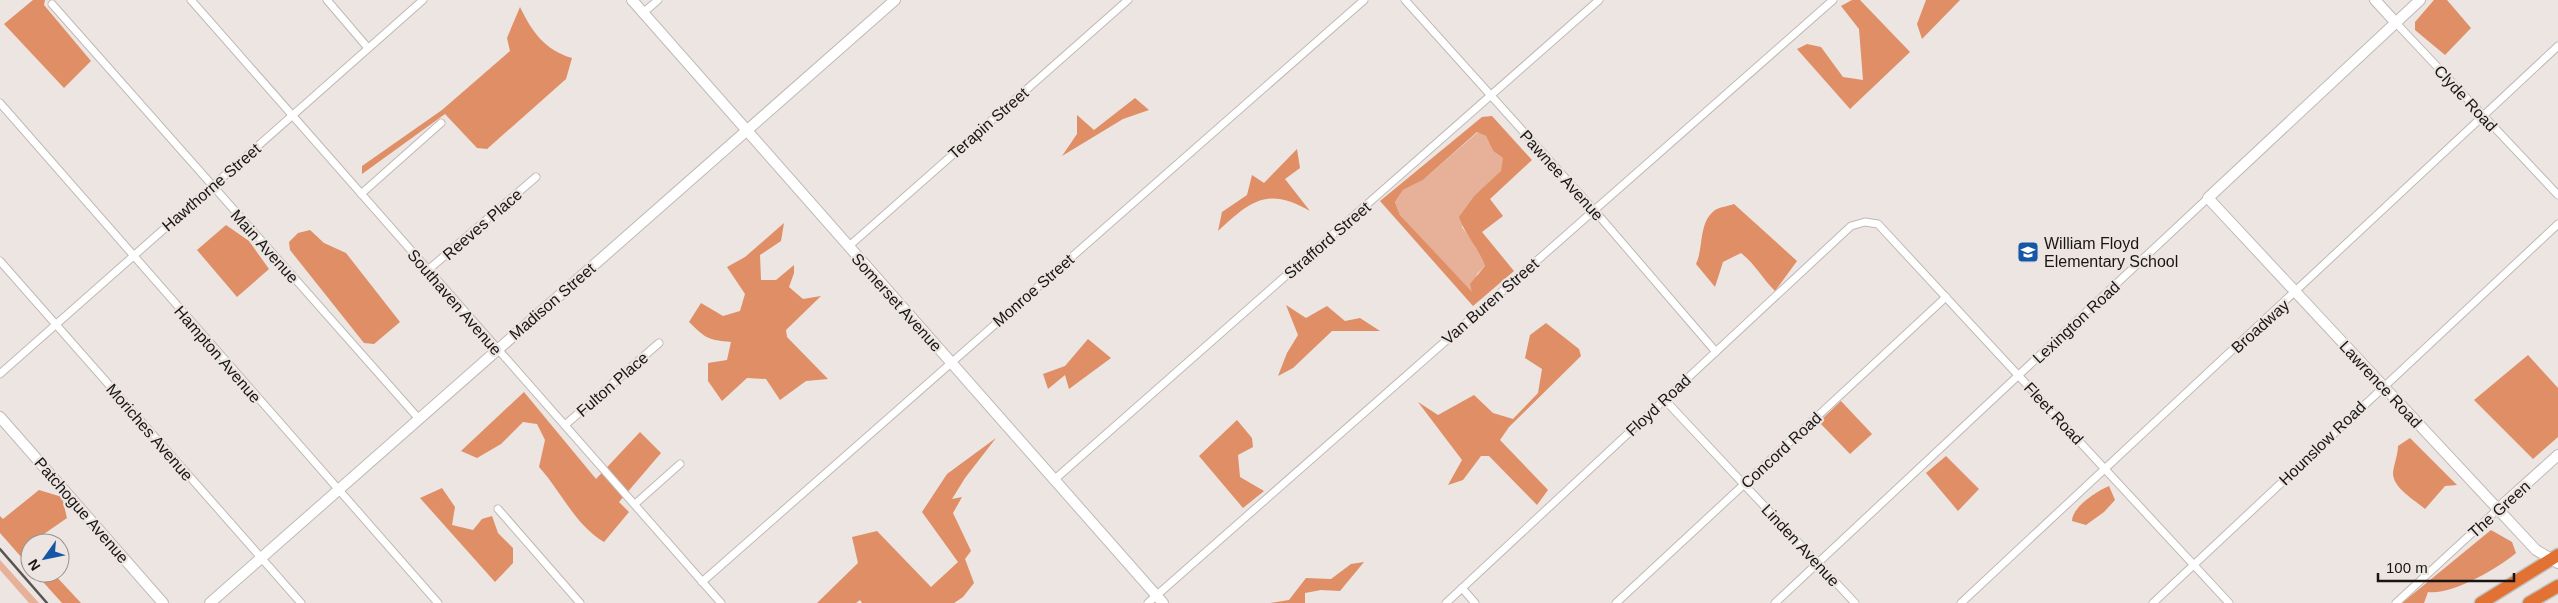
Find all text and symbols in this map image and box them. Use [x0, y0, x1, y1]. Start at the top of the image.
street label: Clyde Road [2431, 62, 2500, 135]
street label: Terapin Street [945, 84, 1032, 162]
street label: Pawnee Avenue [1517, 127, 1607, 224]
street label: Hawthorne Street [159, 140, 264, 235]
street label: Reeves Place [439, 186, 525, 263]
street label: Strafford Street [1281, 198, 1374, 282]
street label: Main Avenue [227, 206, 302, 286]
place label: William Floyd Elementary School [2044, 235, 2178, 270]
school or university icon: William Floyd Elementary School [2016, 240, 2040, 264]
street label: Southaven Avenue [404, 246, 505, 359]
street label: Somerset Avenue [848, 250, 945, 355]
street label: Monroe Street [989, 250, 1078, 330]
street label: Van Buren Street [1439, 255, 1542, 348]
street label: Madison Street [506, 259, 599, 343]
street label: Lexington Road [2030, 278, 2123, 367]
street label: Broadway [2228, 296, 2292, 356]
street label: Hampton Avenue [171, 303, 264, 406]
street label: Lawrence Road [2336, 338, 2425, 431]
street label: Fulton Place [573, 349, 652, 420]
street label: Floyd Road [1623, 371, 1694, 439]
street label: Fleet Road [2021, 379, 2087, 448]
street label: Moriches Avenue [103, 381, 196, 484]
street label: Hounslow Road [2276, 398, 2369, 489]
street label: Concord Road [1738, 409, 1825, 492]
street label: Patchogue Avenue [31, 454, 132, 567]
street label: The Green [2465, 477, 2533, 541]
street label: Linden Avenue [1758, 501, 1843, 590]
north arrow [20, 533, 70, 583]
scale bar [2378, 550, 2514, 582]
text: N [25, 556, 44, 574]
text: 100 m [2386, 559, 2428, 576]

